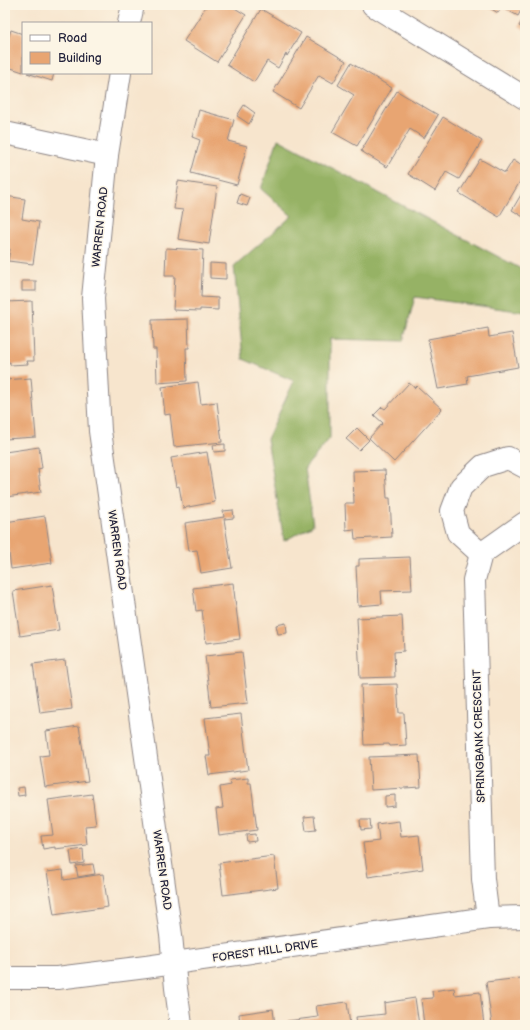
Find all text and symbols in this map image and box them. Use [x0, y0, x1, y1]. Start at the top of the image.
legend [22, 22, 152, 74]
text: Road [58, 31, 87, 46]
text: Building [58, 51, 102, 66]
street label: WARREN ROAD [89, 186, 111, 268]
street label: WARREN ROAD [105, 509, 129, 591]
street label: SPRINGBANK CRESCENT [470, 669, 488, 803]
street label: WARREN ROAD [150, 829, 174, 911]
street label: FOREST HILL DRIVE [211, 937, 319, 965]

